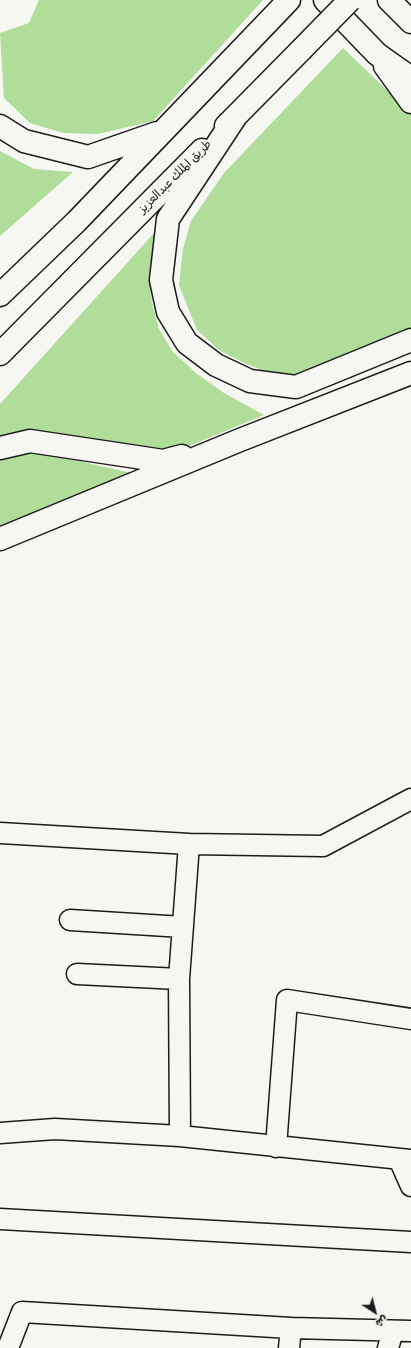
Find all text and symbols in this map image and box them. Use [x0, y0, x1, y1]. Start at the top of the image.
street label: طريق الملك عبدالعزيز [135, 137, 215, 217]
north arrow [355, 1292, 395, 1332]
text: ش [373, 1312, 391, 1331]

